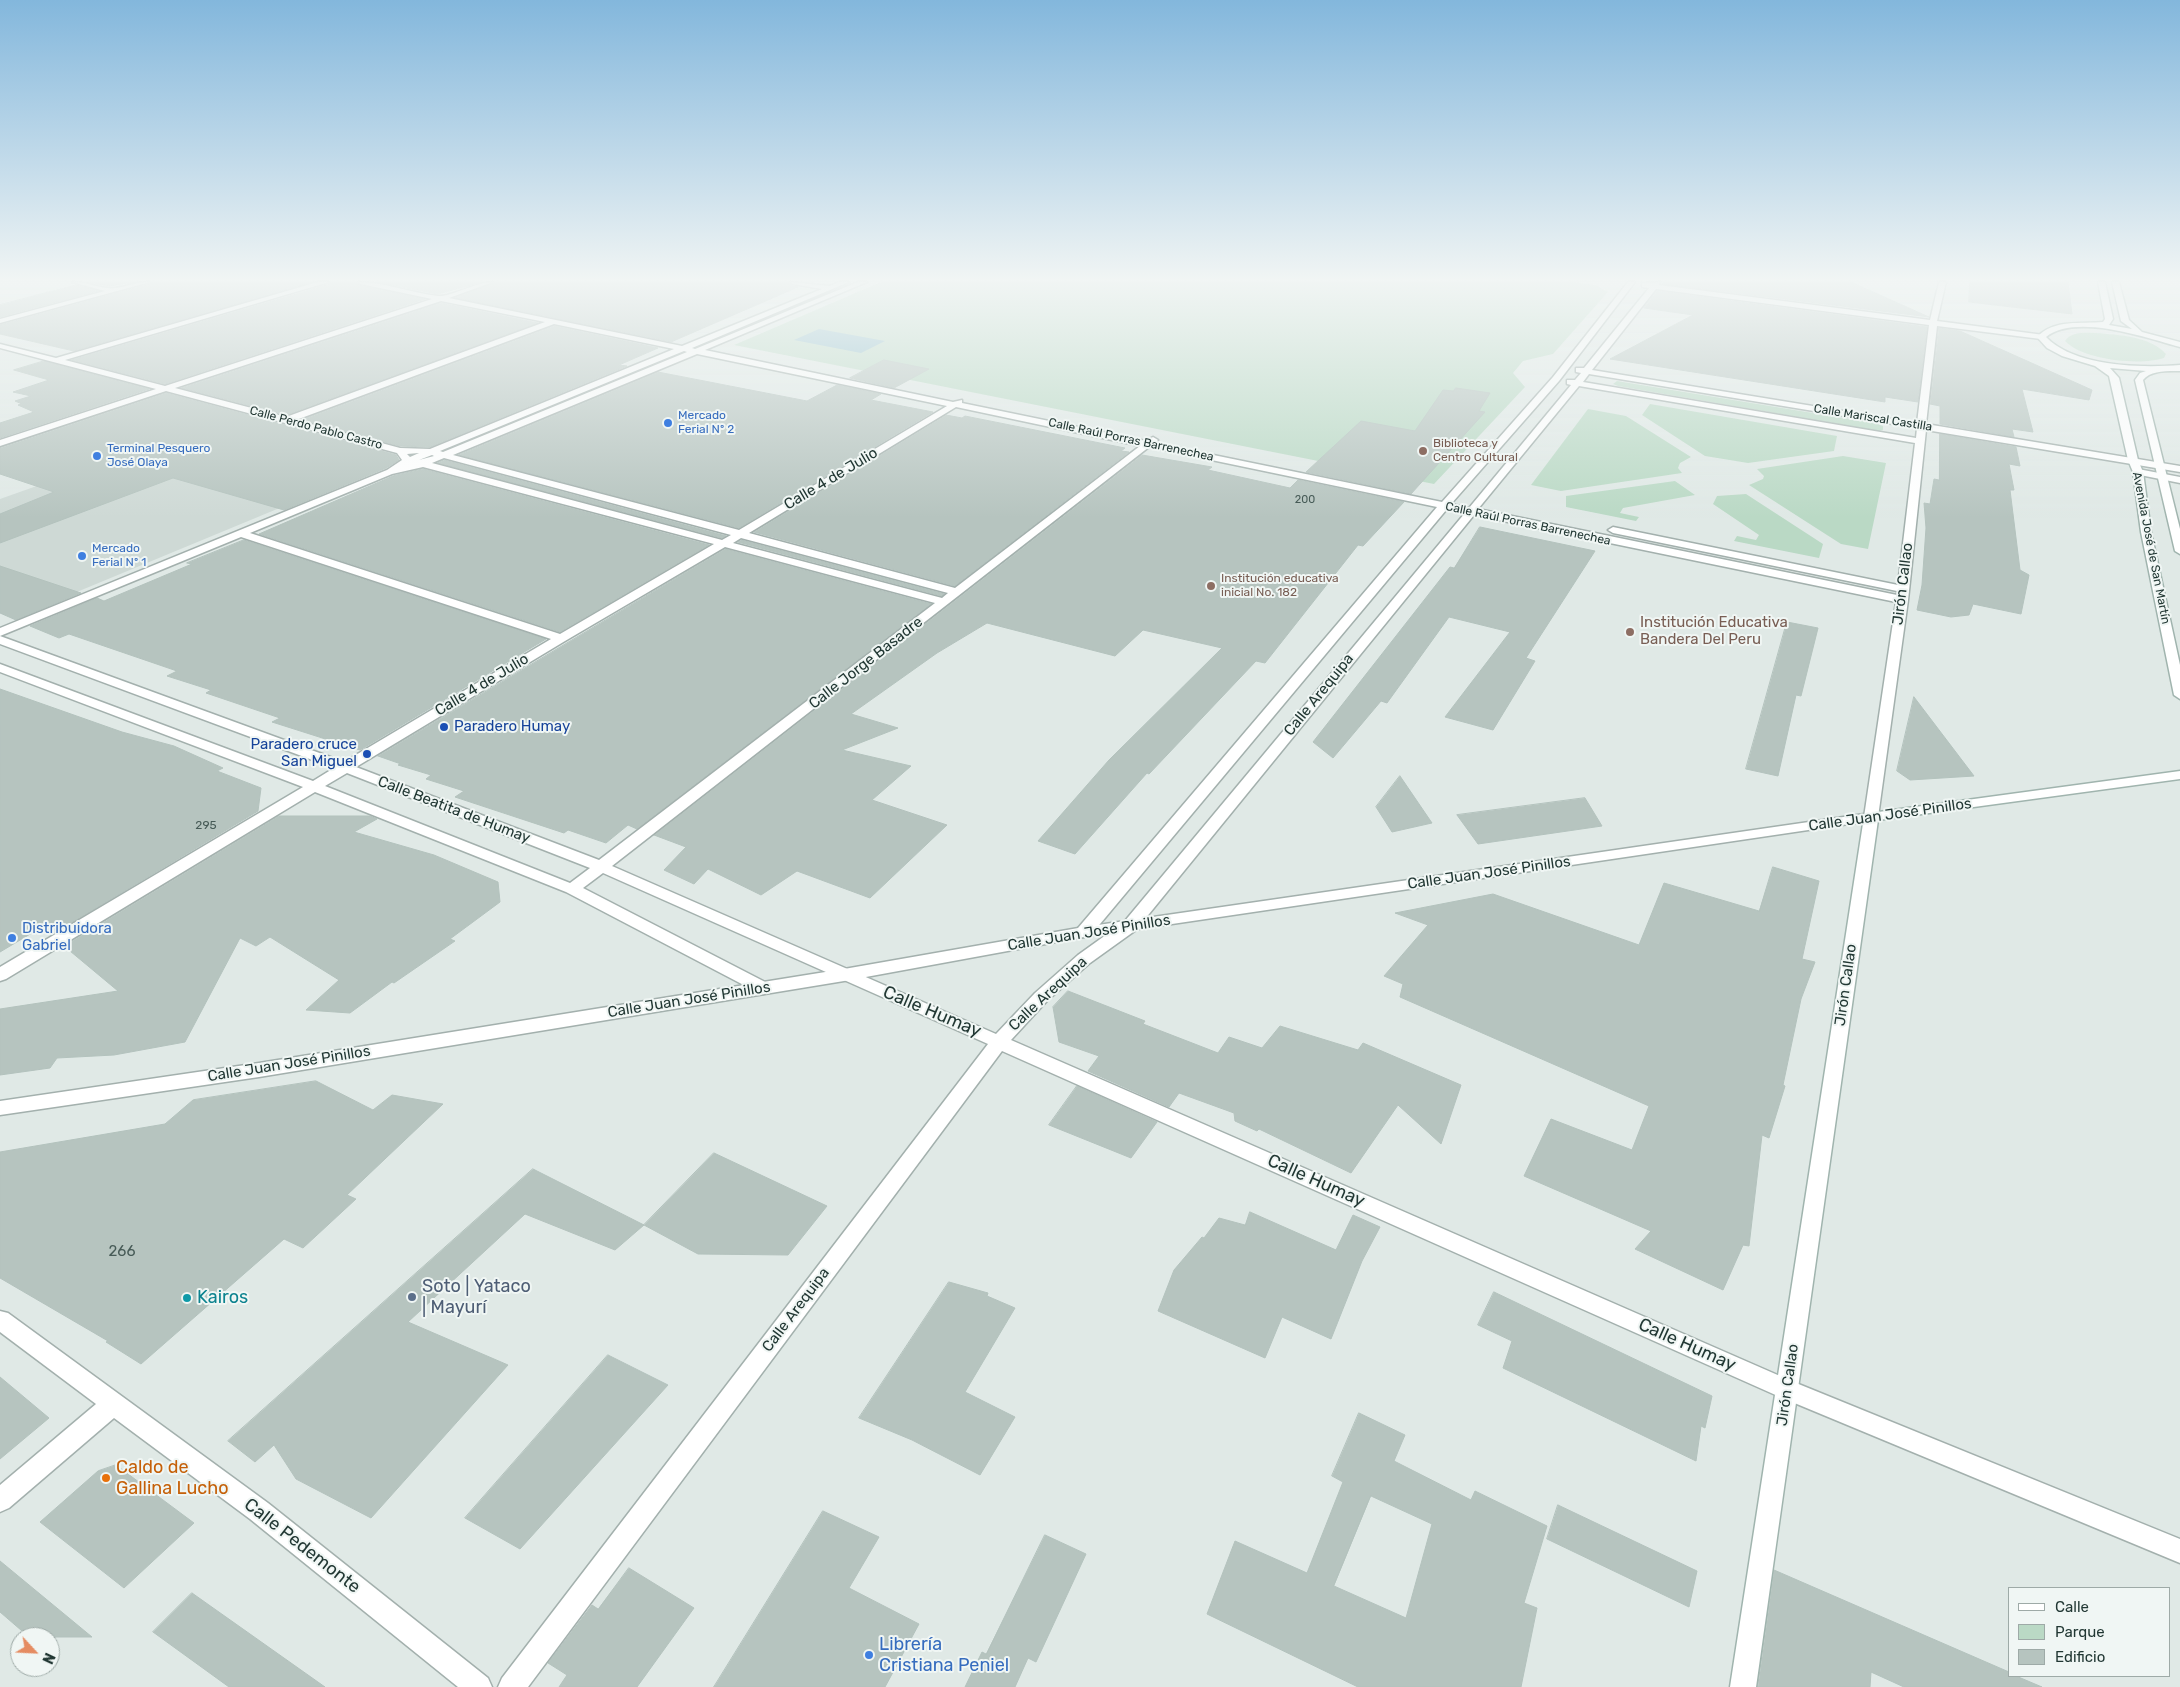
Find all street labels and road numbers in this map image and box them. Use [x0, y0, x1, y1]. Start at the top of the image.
street label: Calle Mariscal Castilla [1813, 402, 1933, 434]
street label: Calle Perdo Pablo Castro [248, 403, 384, 453]
street label: Calle Raúl Porras Barrenechea [1047, 415, 1215, 465]
street label: Calle 4 de Julio [781, 444, 881, 514]
street label: Avenida José de San Martín [2129, 471, 2173, 625]
street label: Calle Raúl Porras Barrenechea [1444, 499, 1612, 549]
street label: Jirón Callao [1889, 542, 1917, 626]
street label: Calle Jorge Basadre [806, 613, 926, 713]
street label: Calle 4 de Julio [432, 650, 532, 720]
street label: Calle Arequipa [1280, 650, 1358, 740]
street label: Calle Beatita de Humay [375, 773, 533, 847]
street label: Calle Juan José Pinillos [1807, 795, 1973, 835]
street label: Calle Juan José Pinillos [1406, 853, 1572, 893]
street label: Calle Juan José Pinillos [1006, 911, 1172, 955]
street label: Jirón Callao [1831, 943, 1861, 1027]
street label: Calle Arequipa [1005, 953, 1091, 1035]
street label: Calle Juan José Pinillos [606, 978, 772, 1022]
street label: Calle Humay [880, 982, 984, 1042]
street label: Calle Juan José Pinillos [206, 1042, 372, 1086]
street label: Calle Humay [1264, 1150, 1368, 1212]
street label: Calle Arequipa [759, 1264, 833, 1356]
street label: Calle Humay [1635, 1314, 1739, 1376]
street label: Jirón Callao [1773, 1343, 1803, 1427]
street label: Calle Pedemonte [240, 1494, 364, 1598]

